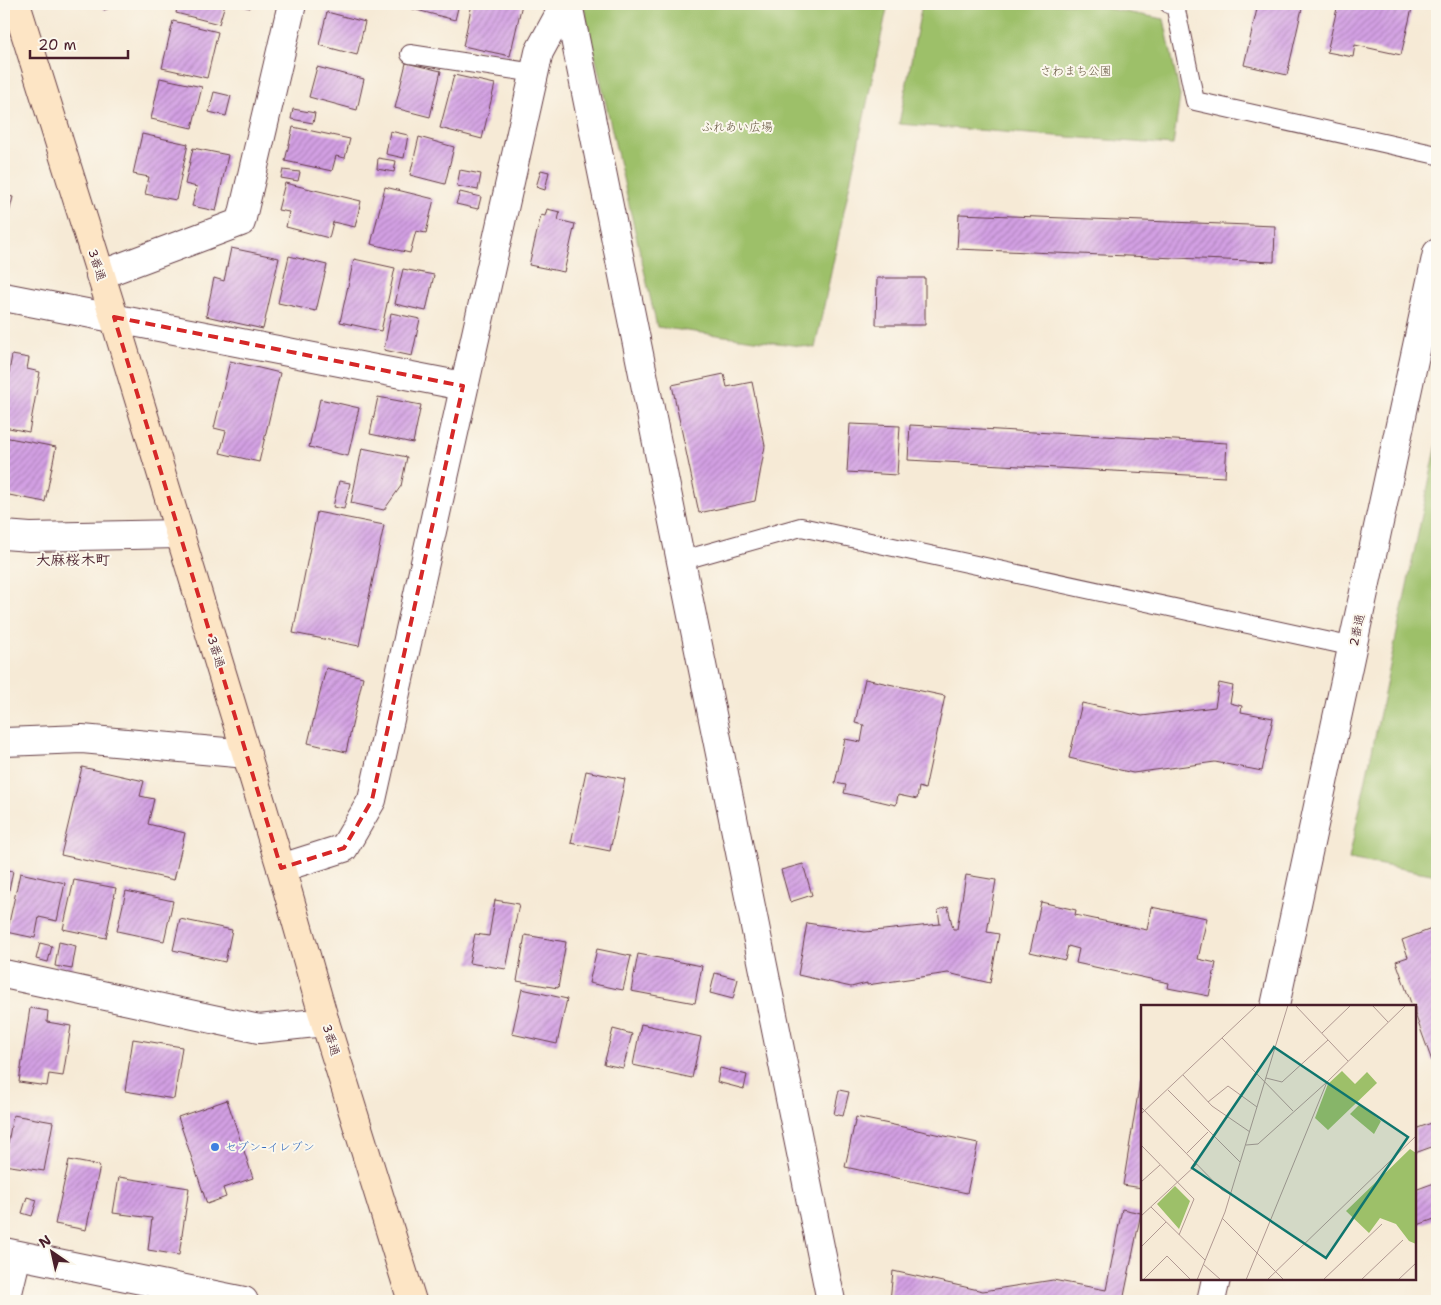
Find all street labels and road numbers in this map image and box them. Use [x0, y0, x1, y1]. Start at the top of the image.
street label: 3番通 [84, 247, 110, 283]
street label: 2番通 [1346, 612, 1368, 648]
street label: 3番通 [204, 634, 228, 670]
street label: 3番通 [319, 1022, 343, 1058]

